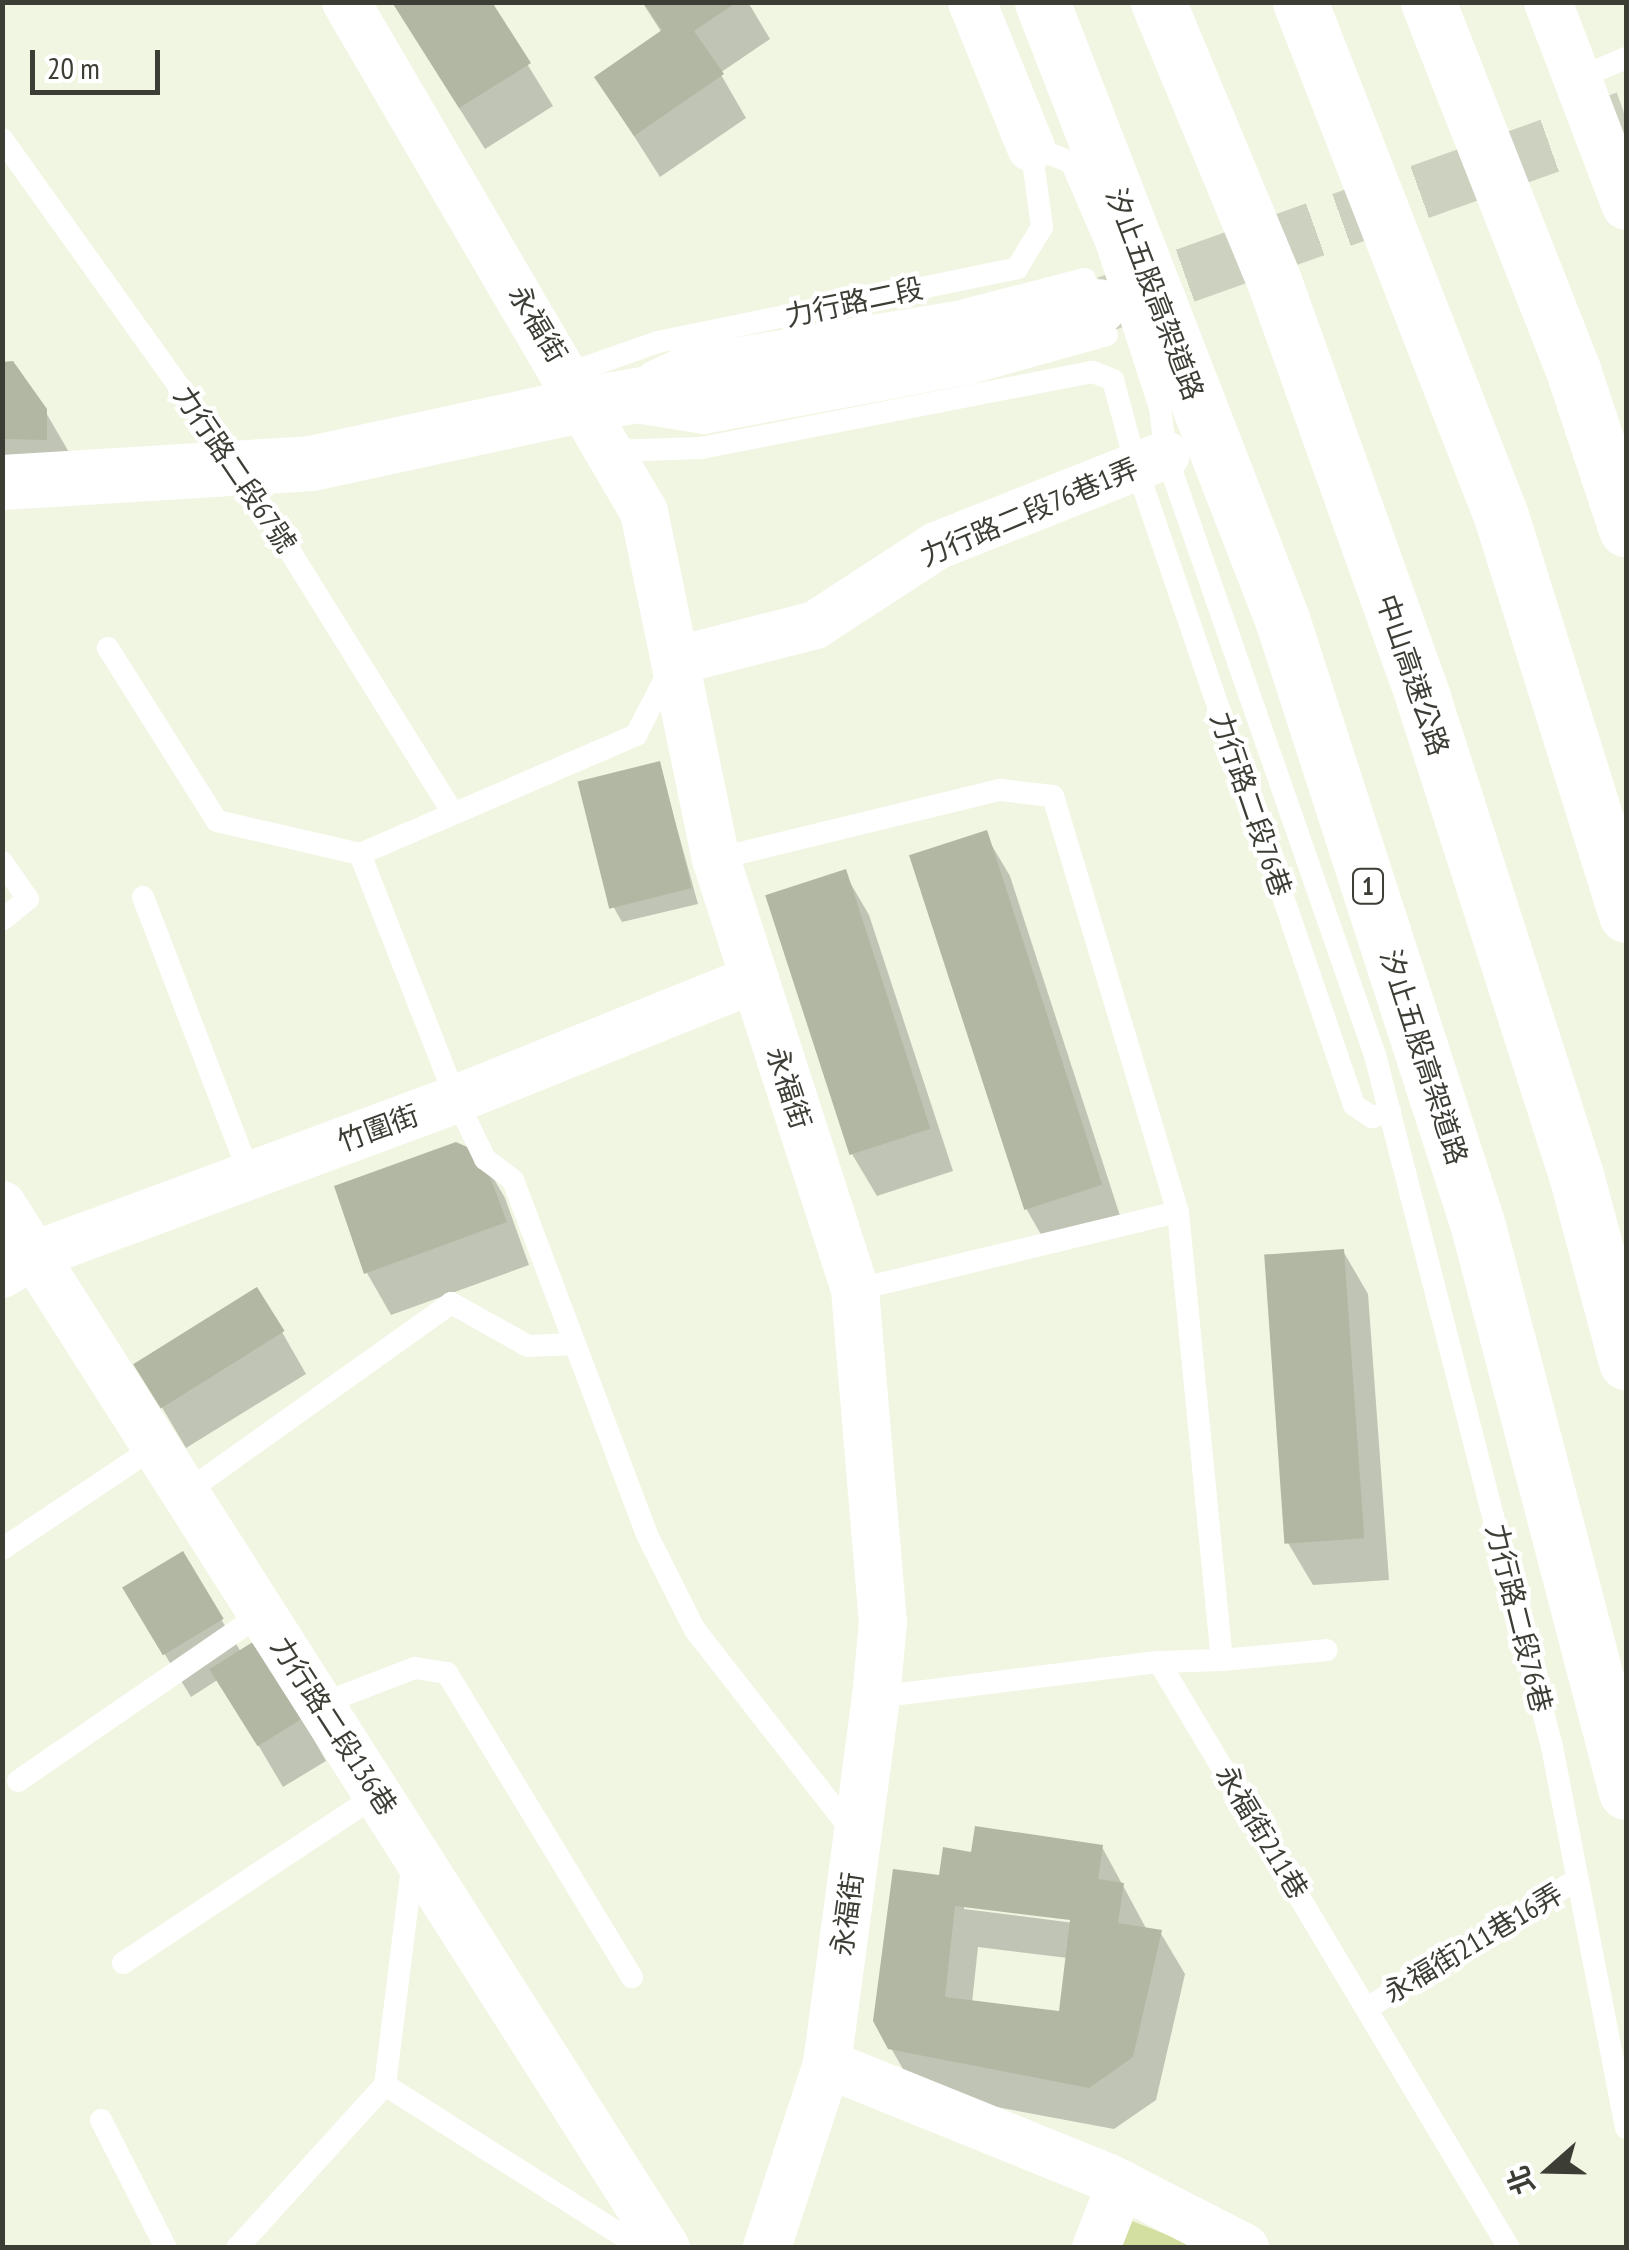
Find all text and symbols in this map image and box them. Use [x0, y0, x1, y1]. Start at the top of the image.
scale bar [35, 30, 165, 92]
text: 20 m [47, 48, 100, 87]
street label: 汐止五股高架道路 [1099, 183, 1211, 405]
street label: 力行路二段 [782, 271, 926, 333]
street label: 永福街 [502, 279, 574, 369]
street label: 力行路二段67號 [167, 380, 303, 558]
street label: 力行路二段76巷1弄 [915, 451, 1143, 573]
street label: 中山高速公路 [1370, 590, 1456, 760]
street label: 力行路二段76巷 [1204, 707, 1298, 901]
road number: 1 [1350, 866, 1386, 906]
street label: 汐止五股高架道路 [1373, 945, 1475, 1169]
street label: 永福街 [760, 1043, 818, 1133]
street label: 竹圍街 [333, 1098, 423, 1158]
street label: 力行路二段76巷 [1479, 1520, 1559, 1716]
street label: 力行路二段136巷 [264, 1631, 404, 1821]
street label: 永福街211巷 [1209, 1759, 1315, 1905]
street label: 永福街 [825, 1870, 869, 1958]
street label: 永福街211巷16弄 [1377, 1876, 1569, 2010]
north arrow [1499, 2120, 1599, 2220]
text: 北 [1498, 2161, 1543, 2200]

